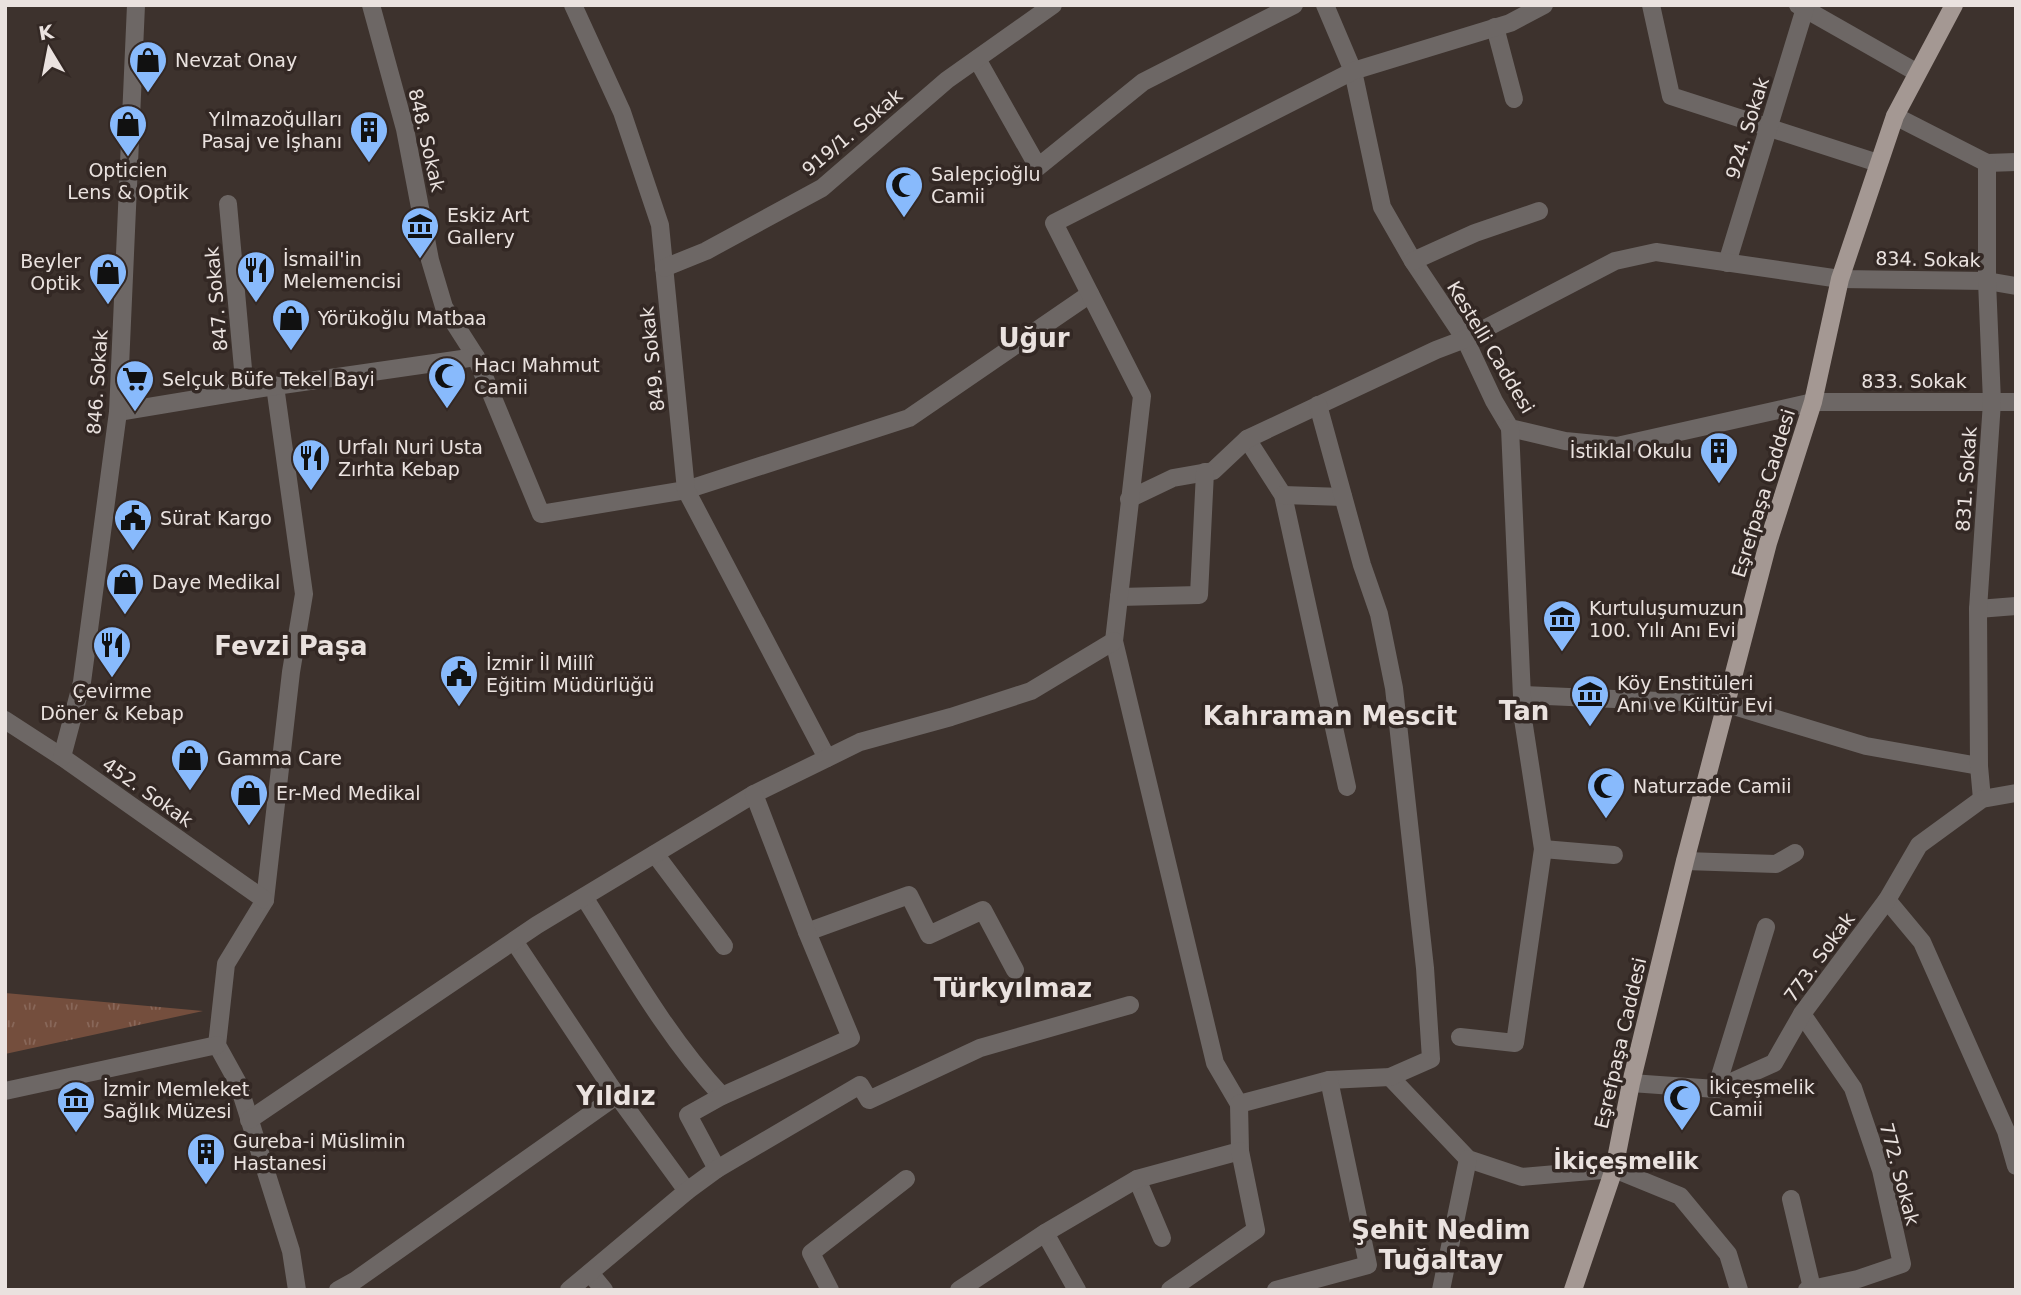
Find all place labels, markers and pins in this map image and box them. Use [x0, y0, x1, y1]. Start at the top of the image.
shop icon: Nevzat Onay [127, 39, 169, 94]
place label: Nevzat Onay [175, 49, 297, 71]
shop icon: Opticien Lens & Optik [107, 103, 149, 158]
place label: Yılmazoğulları Pasaj ve İşhanı [201, 108, 342, 152]
building icon: Yılmazoğulları Pasaj ve İşhanı [348, 109, 390, 164]
place label: Opticien Lens & Optik [67, 159, 189, 203]
place label: Salepçioğlu Camii [931, 163, 1040, 207]
mosque icon: Salepçioğlu Camii [883, 164, 925, 219]
place label: Eskiz Art Gallery [447, 204, 529, 248]
museum icon: Eskiz Art Gallery [399, 205, 441, 260]
place label: İsmail'in Melemencisi [283, 248, 401, 292]
restaurant icon: İsmail'in Melemencisi [235, 249, 277, 304]
place label: Beyler Optik [20, 250, 81, 294]
shop icon: Beyler Optik [87, 251, 129, 306]
shop icon: Yörükoğlu Matbaa [270, 297, 312, 352]
place label: Yörükoğlu Matbaa [317, 307, 487, 329]
place label: Hacı Mahmut Camii [474, 354, 600, 398]
mosque icon: Hacı Mahmut Camii [426, 355, 468, 410]
supermarket icon: Selçuk Büfe Tekel Bayi [114, 358, 156, 413]
place label: Selçuk Büfe Tekel Bayi [162, 368, 375, 390]
building icon: İstiklal Okulu [1698, 430, 1740, 485]
place label: Urfalı Nuri Usta Zırhta Kebap [338, 436, 483, 480]
restaurant icon: Urfalı Nuri Usta Zırhta Kebap [290, 437, 332, 492]
place label: İstiklal Okulu [1570, 440, 1692, 462]
public building icon: Sürat Kargo [112, 497, 154, 552]
place label: Sürat Kargo [160, 507, 272, 529]
shop icon: Daye Medikal [104, 561, 146, 616]
place label: Daye Medikal [152, 571, 280, 593]
place label: Kurtuluşumuzun 100. Yılı Anı Evi [1589, 597, 1744, 641]
museum icon: Kurtuluşumuzun 100. Yılı Anı Evi [1541, 598, 1583, 653]
restaurant icon: Çevirme Döner & Kebap [91, 624, 133, 679]
place label: İzmir İl Millî Eğitim Müdürlüğü [486, 652, 654, 696]
public building icon: İzmir İl Millî Eğitim Müdürlüğü [438, 653, 480, 708]
place label: Köy Enstitüleri Anı ve Kültür Evi [1617, 672, 1773, 716]
museum icon: Köy Enstitüleri Anı ve Kültür Evi [1569, 673, 1611, 728]
place label: Çevirme Döner & Kebap [40, 680, 184, 724]
shop icon: Gamma Care [169, 737, 211, 792]
place label: Gamma Care [217, 747, 342, 769]
mosque icon: Naturzade Camii [1585, 765, 1627, 820]
shop icon: Er-Med Medikal [228, 772, 270, 827]
place label: Naturzade Camii [1633, 775, 1792, 797]
place label: Er-Med Medikal [276, 782, 421, 804]
place label: İkiçeşmelik Camii [1709, 1076, 1815, 1120]
mosque icon: İkiçeşmelik Camii [1661, 1077, 1703, 1132]
place label: İzmir Memleket Sağlık Müzesi [103, 1078, 249, 1122]
museum icon: İzmir Memleket Sağlık Müzesi [55, 1079, 97, 1134]
place label: Gureba-i Müslimin Hastanesi [233, 1130, 405, 1174]
building icon: Gureba-i Müslimin Hastanesi [185, 1131, 227, 1186]

